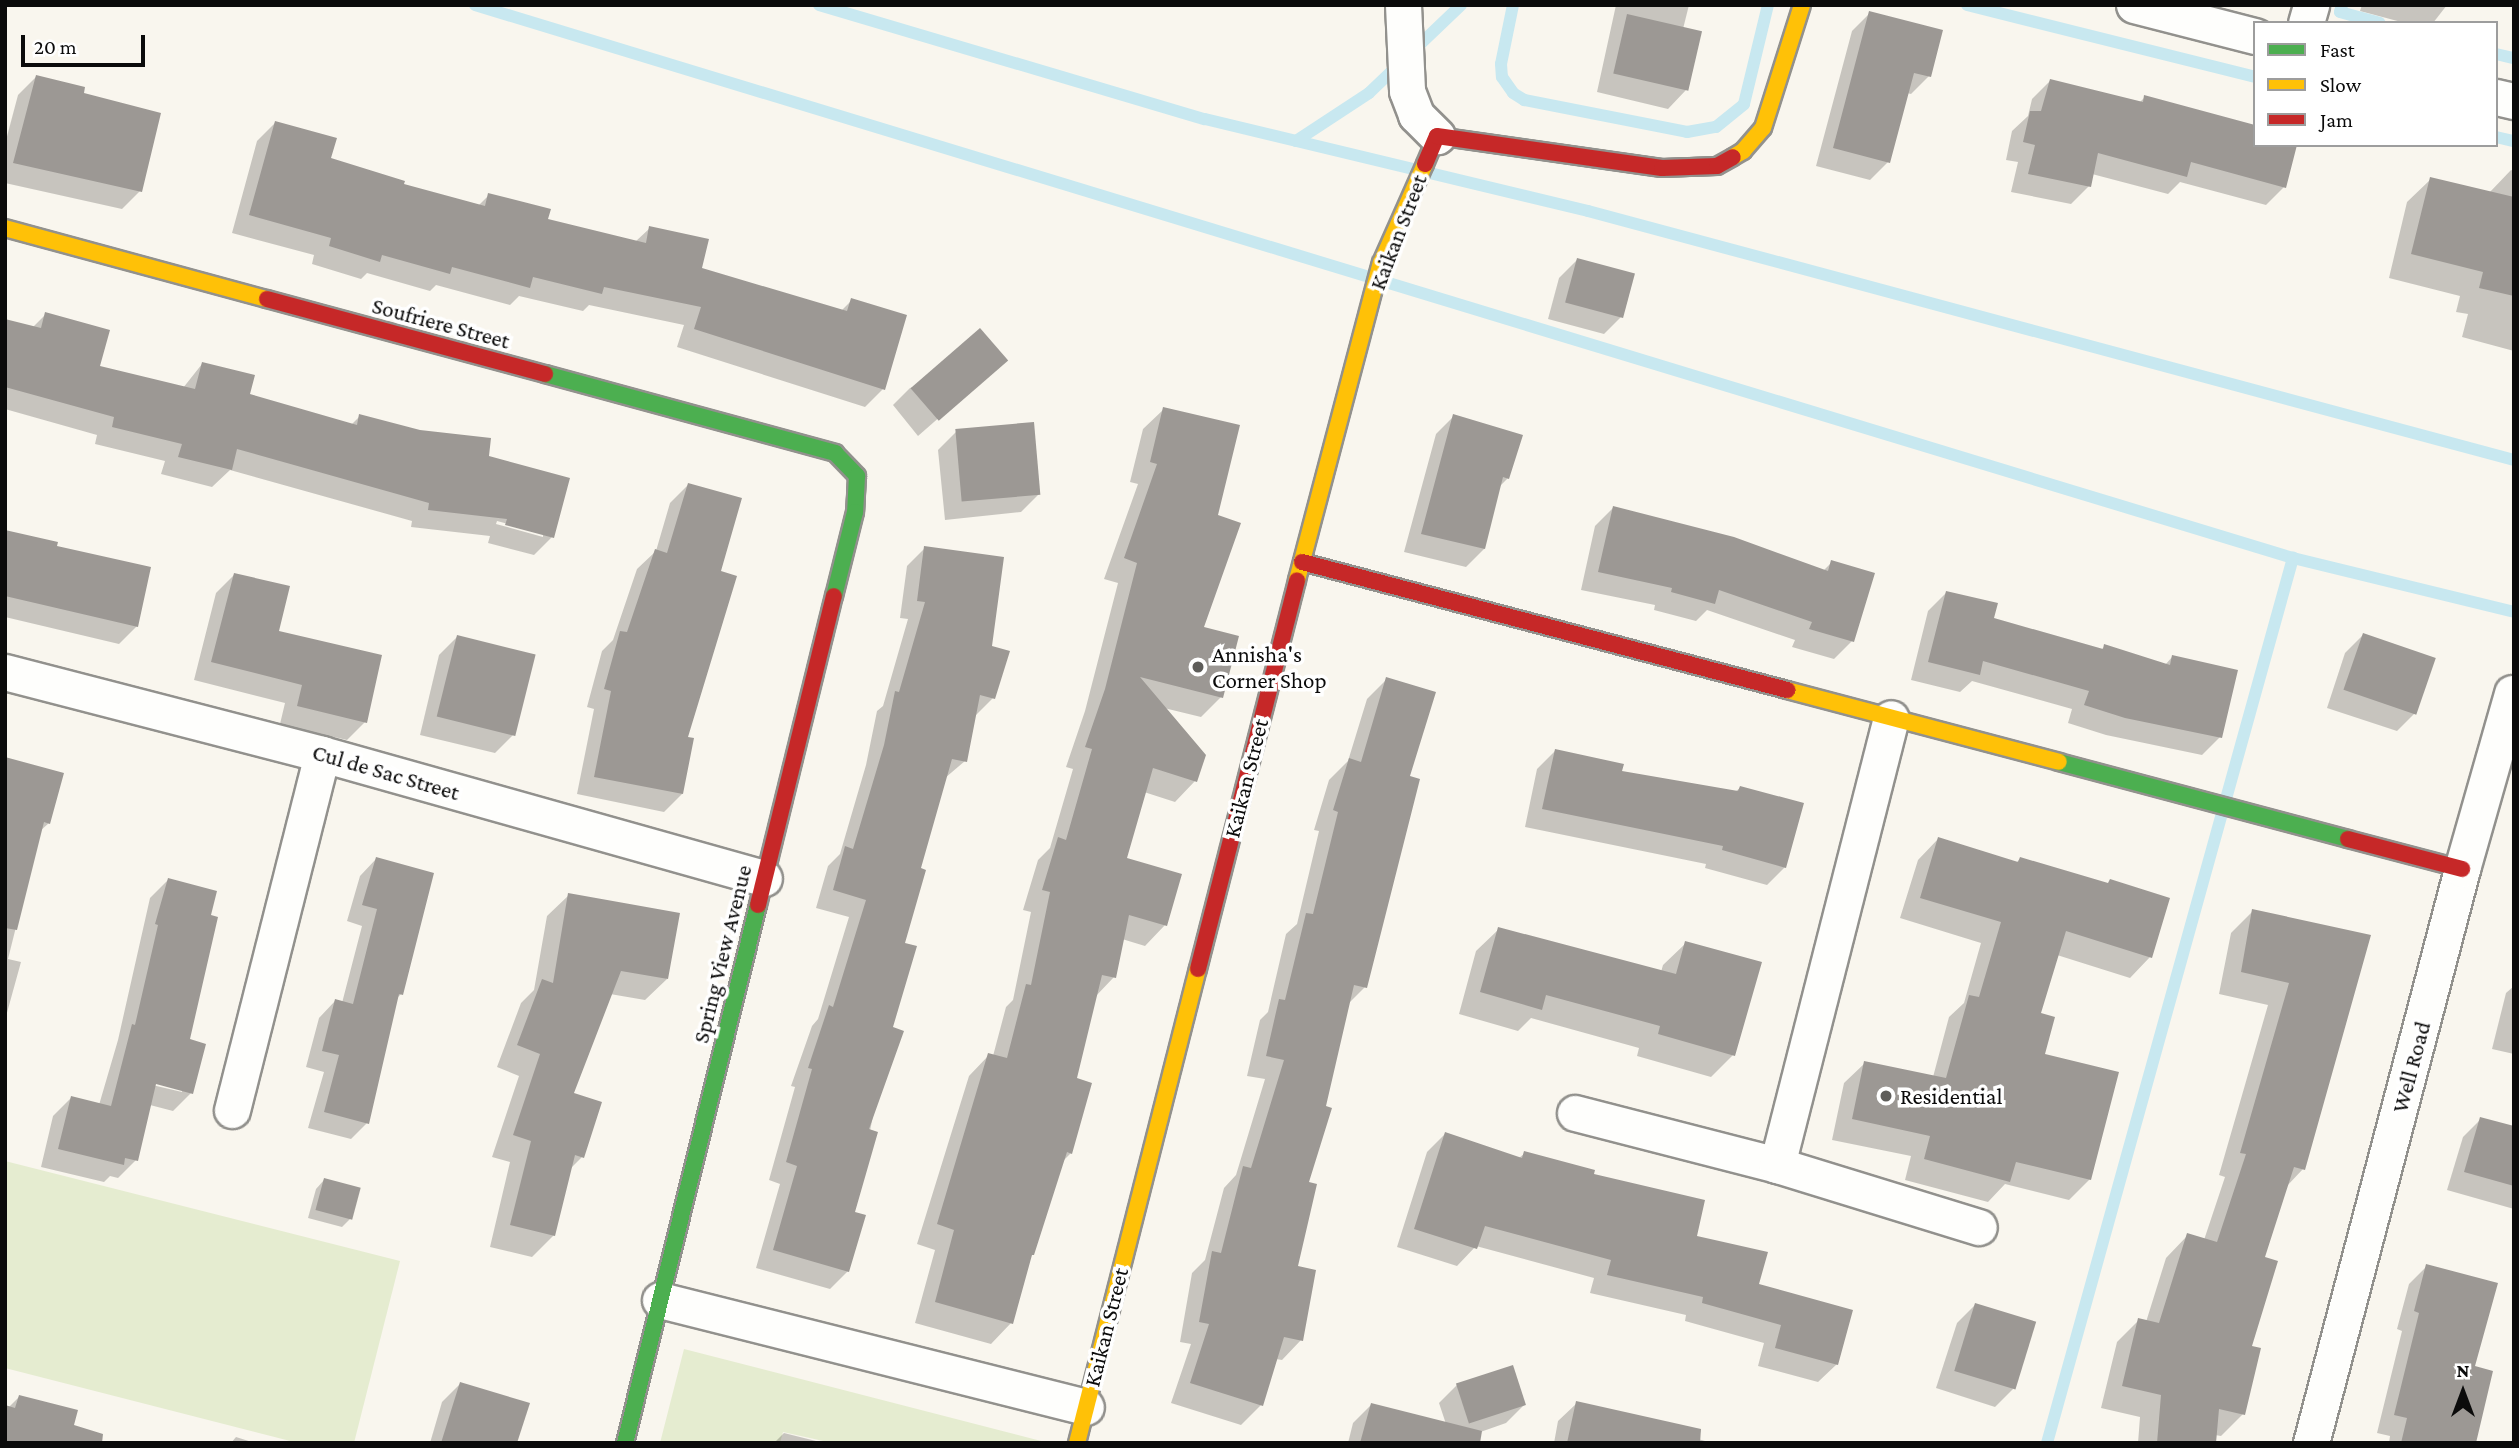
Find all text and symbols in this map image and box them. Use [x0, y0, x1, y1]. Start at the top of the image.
scale bar [24, 21, 149, 65]
legend [2253, 21, 2498, 147]
text: 20 m [34, 35, 77, 59]
text: Fast [2320, 38, 2355, 62]
text: Slow [2320, 73, 2361, 97]
text: Jam [2320, 108, 2353, 132]
street label: Kaikan Street [1363, 170, 1433, 294]
street label: Soufriere Street [369, 291, 513, 355]
place label: Annisha's Corner Shop [1212, 640, 1327, 694]
marker: Annisha's Corner Shop [1190, 659, 1206, 675]
street label: Kaikan Street [1218, 716, 1274, 840]
street label: Cul de Sac Street [309, 738, 463, 806]
street label: Spring View Avenue [687, 862, 757, 1046]
street label: Well Road [2386, 1018, 2436, 1116]
place label: Residential [1900, 1082, 2003, 1110]
marker: Residential [1878, 1088, 1894, 1104]
street label: Kaikan Street [1078, 1265, 1134, 1389]
north arrow [2428, 1357, 2498, 1427]
text: N [2457, 1360, 2469, 1381]

